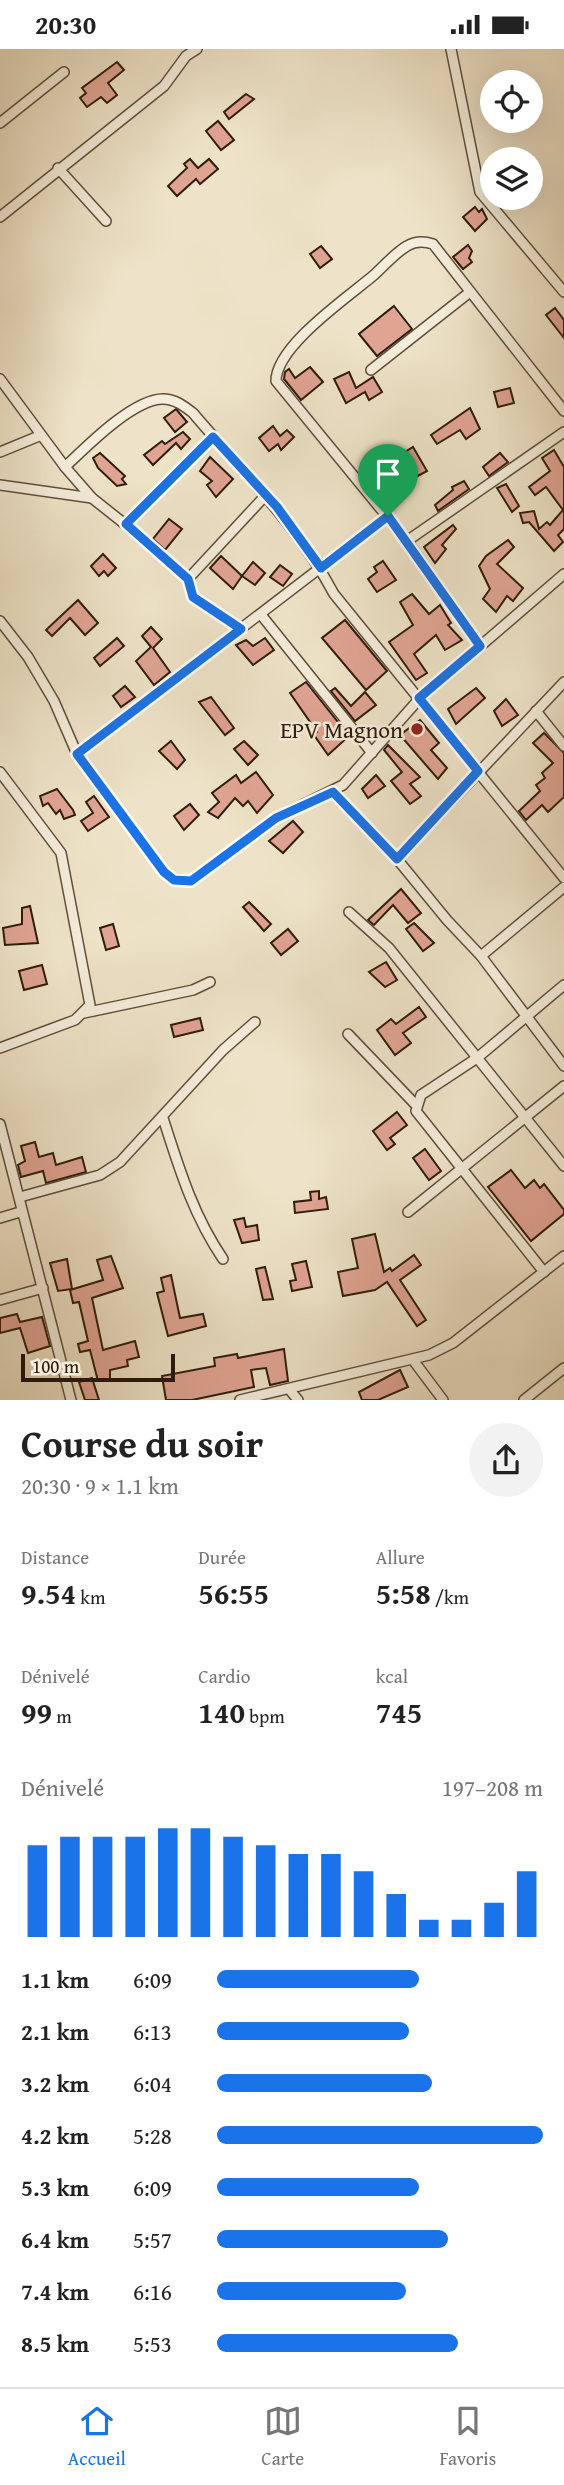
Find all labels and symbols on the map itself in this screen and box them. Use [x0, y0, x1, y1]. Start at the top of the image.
pin [358, 444, 418, 516]
place label: EPV Magnon [280, 713, 403, 746]
marker: EPV Magnon [409, 721, 425, 737]
scale bar [21, 1351, 175, 1383]

